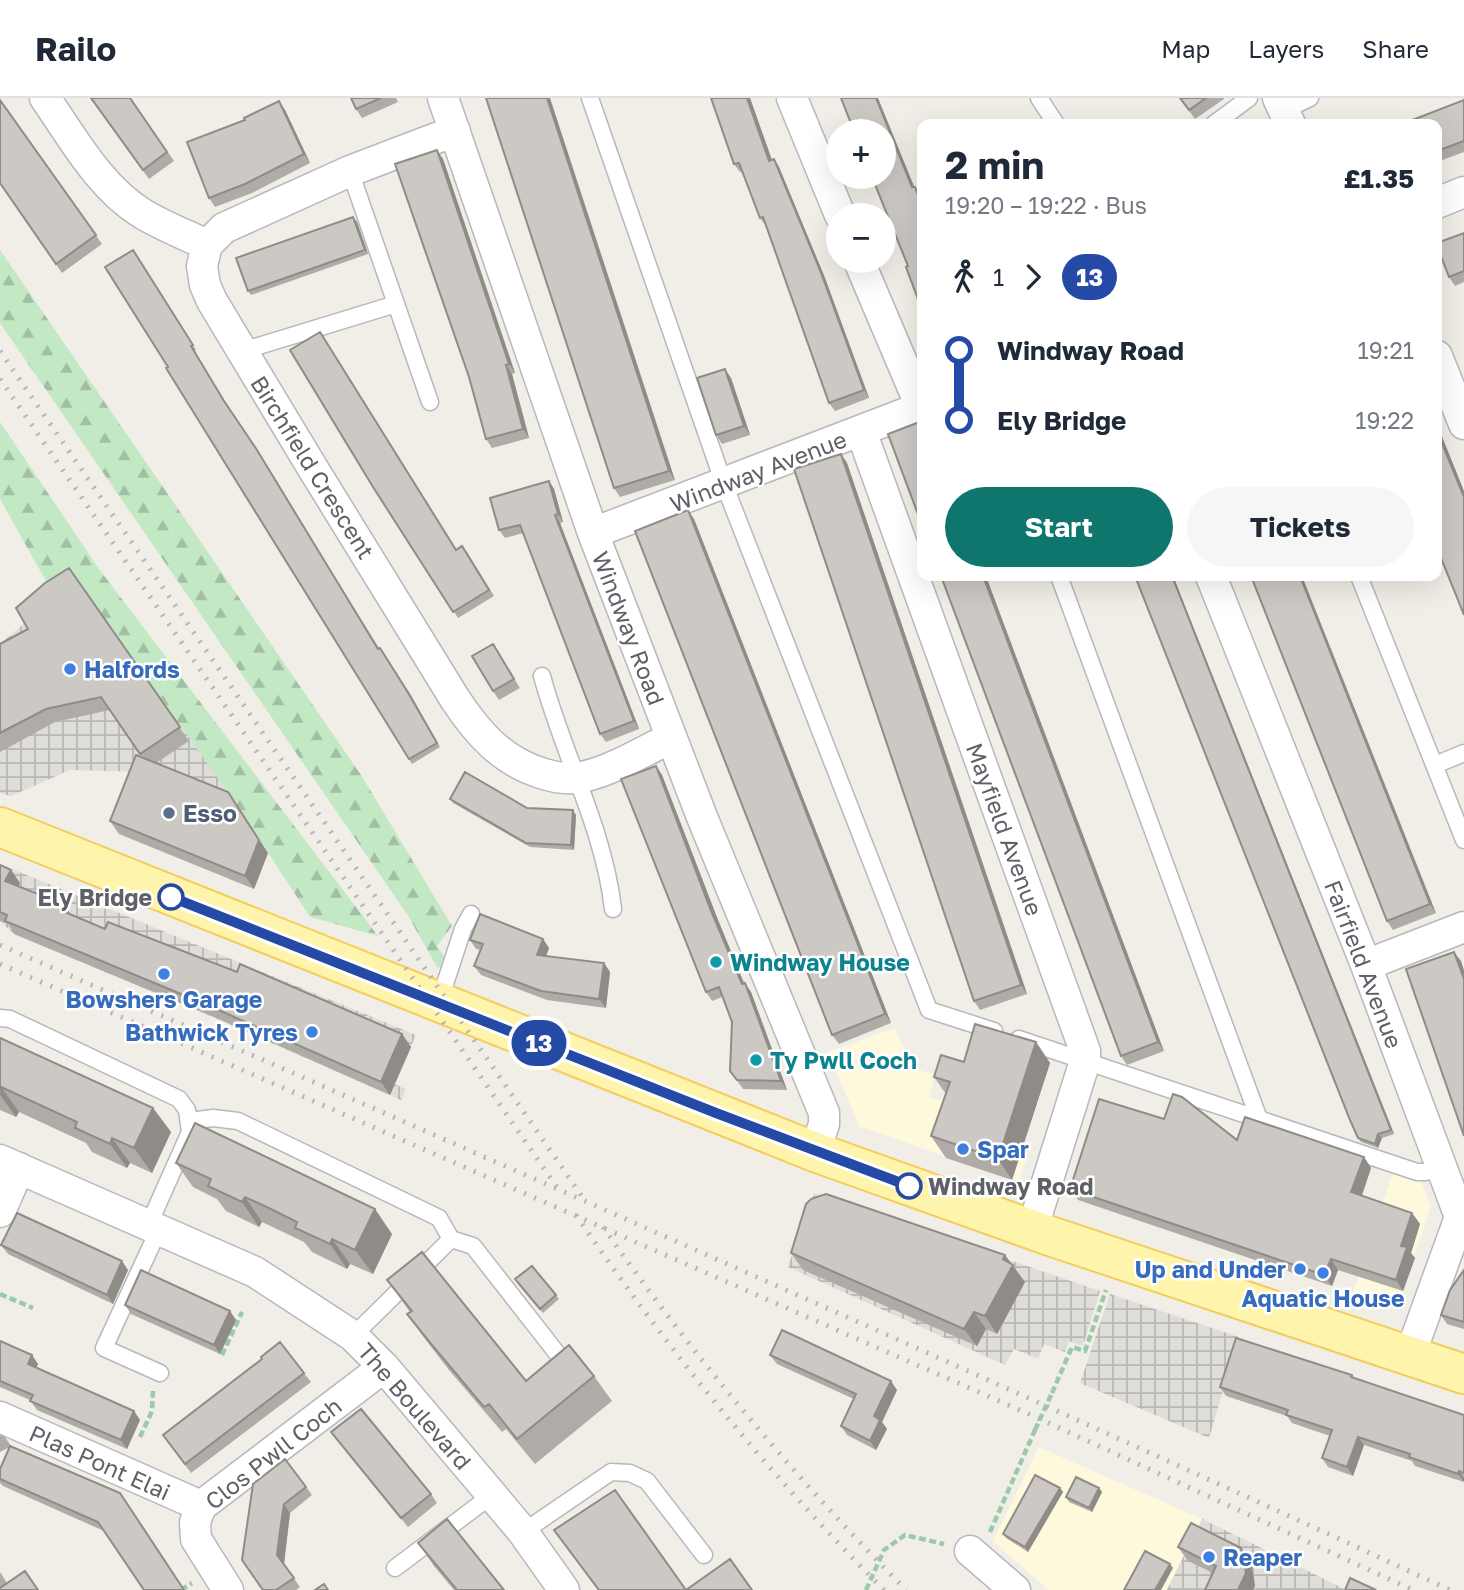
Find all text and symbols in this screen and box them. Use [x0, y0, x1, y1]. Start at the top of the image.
text: Railo [35, 29, 116, 68]
text: Map [1161, 34, 1210, 63]
text: Layers [1248, 34, 1324, 63]
text: Share [1362, 34, 1429, 63]
map controls [826, 119, 896, 273]
button: + [826, 119, 896, 189]
text: 2 min [945, 142, 1044, 187]
text: £1.35 [1343, 163, 1414, 194]
text: 19:20 – 19:22 · Bus [945, 191, 1147, 219]
button: − [826, 203, 896, 273]
icon: walk [945, 258, 983, 296]
icon: forward [1014, 258, 1052, 296]
text: 13 [1076, 262, 1103, 291]
text: 1 [993, 263, 1004, 291]
text: Windway Road [997, 335, 1184, 366]
text: 19:21 [1358, 336, 1414, 364]
street label: Birchfield Crescent [245, 370, 381, 564]
text: Ely Bridge [997, 405, 1126, 436]
text: 19:22 [1355, 406, 1414, 434]
street label: Windway Avenue [666, 424, 850, 518]
button: Start [945, 487, 1173, 567]
button: Tickets [1187, 487, 1414, 567]
street label: Windway Road [587, 547, 671, 709]
place label: Halfords [84, 655, 180, 683]
marker: Halfords [62, 661, 78, 677]
street label: Mayfield Avenue [961, 739, 1049, 919]
place label: Esso [183, 799, 237, 827]
marker: Esso [161, 805, 177, 821]
street label: Fairfield Avenue [1319, 876, 1409, 1052]
place label: Ely Bridge [38, 883, 152, 911]
marker: Ely Bridge [158, 884, 184, 910]
place label: Windway House [730, 948, 910, 976]
marker: Windway House [708, 954, 724, 970]
marker: Bowshers Garage [156, 966, 172, 982]
place label: Bowshers Garage [66, 985, 262, 1013]
place label: Bathwick Tyres [125, 1018, 298, 1046]
line badge: 13 [508, 1020, 570, 1066]
marker: Bathwick Tyres [304, 1024, 320, 1040]
text: 13 [526, 1028, 553, 1057]
place label: Ty Pwll Coch [770, 1046, 917, 1074]
marker: Ty Pwll Coch [748, 1052, 764, 1068]
place label: Spar [977, 1135, 1029, 1163]
marker: Spar [955, 1141, 971, 1157]
place label: Windway Road [928, 1172, 1093, 1200]
marker: Windway Road [896, 1173, 922, 1199]
place label: Up and Under [1135, 1255, 1286, 1283]
marker: Up and Under [1292, 1261, 1308, 1277]
marker: Aquatic House [1315, 1265, 1331, 1281]
place label: Aquatic House [1241, 1284, 1405, 1312]
street label: The Boulevard [352, 1337, 478, 1475]
street label: Clos Pwll Coch [199, 1391, 347, 1515]
street label: Plas Pont Elai [25, 1418, 175, 1506]
place label: Reaper [1223, 1543, 1302, 1571]
marker: Reaper [1201, 1549, 1217, 1565]

